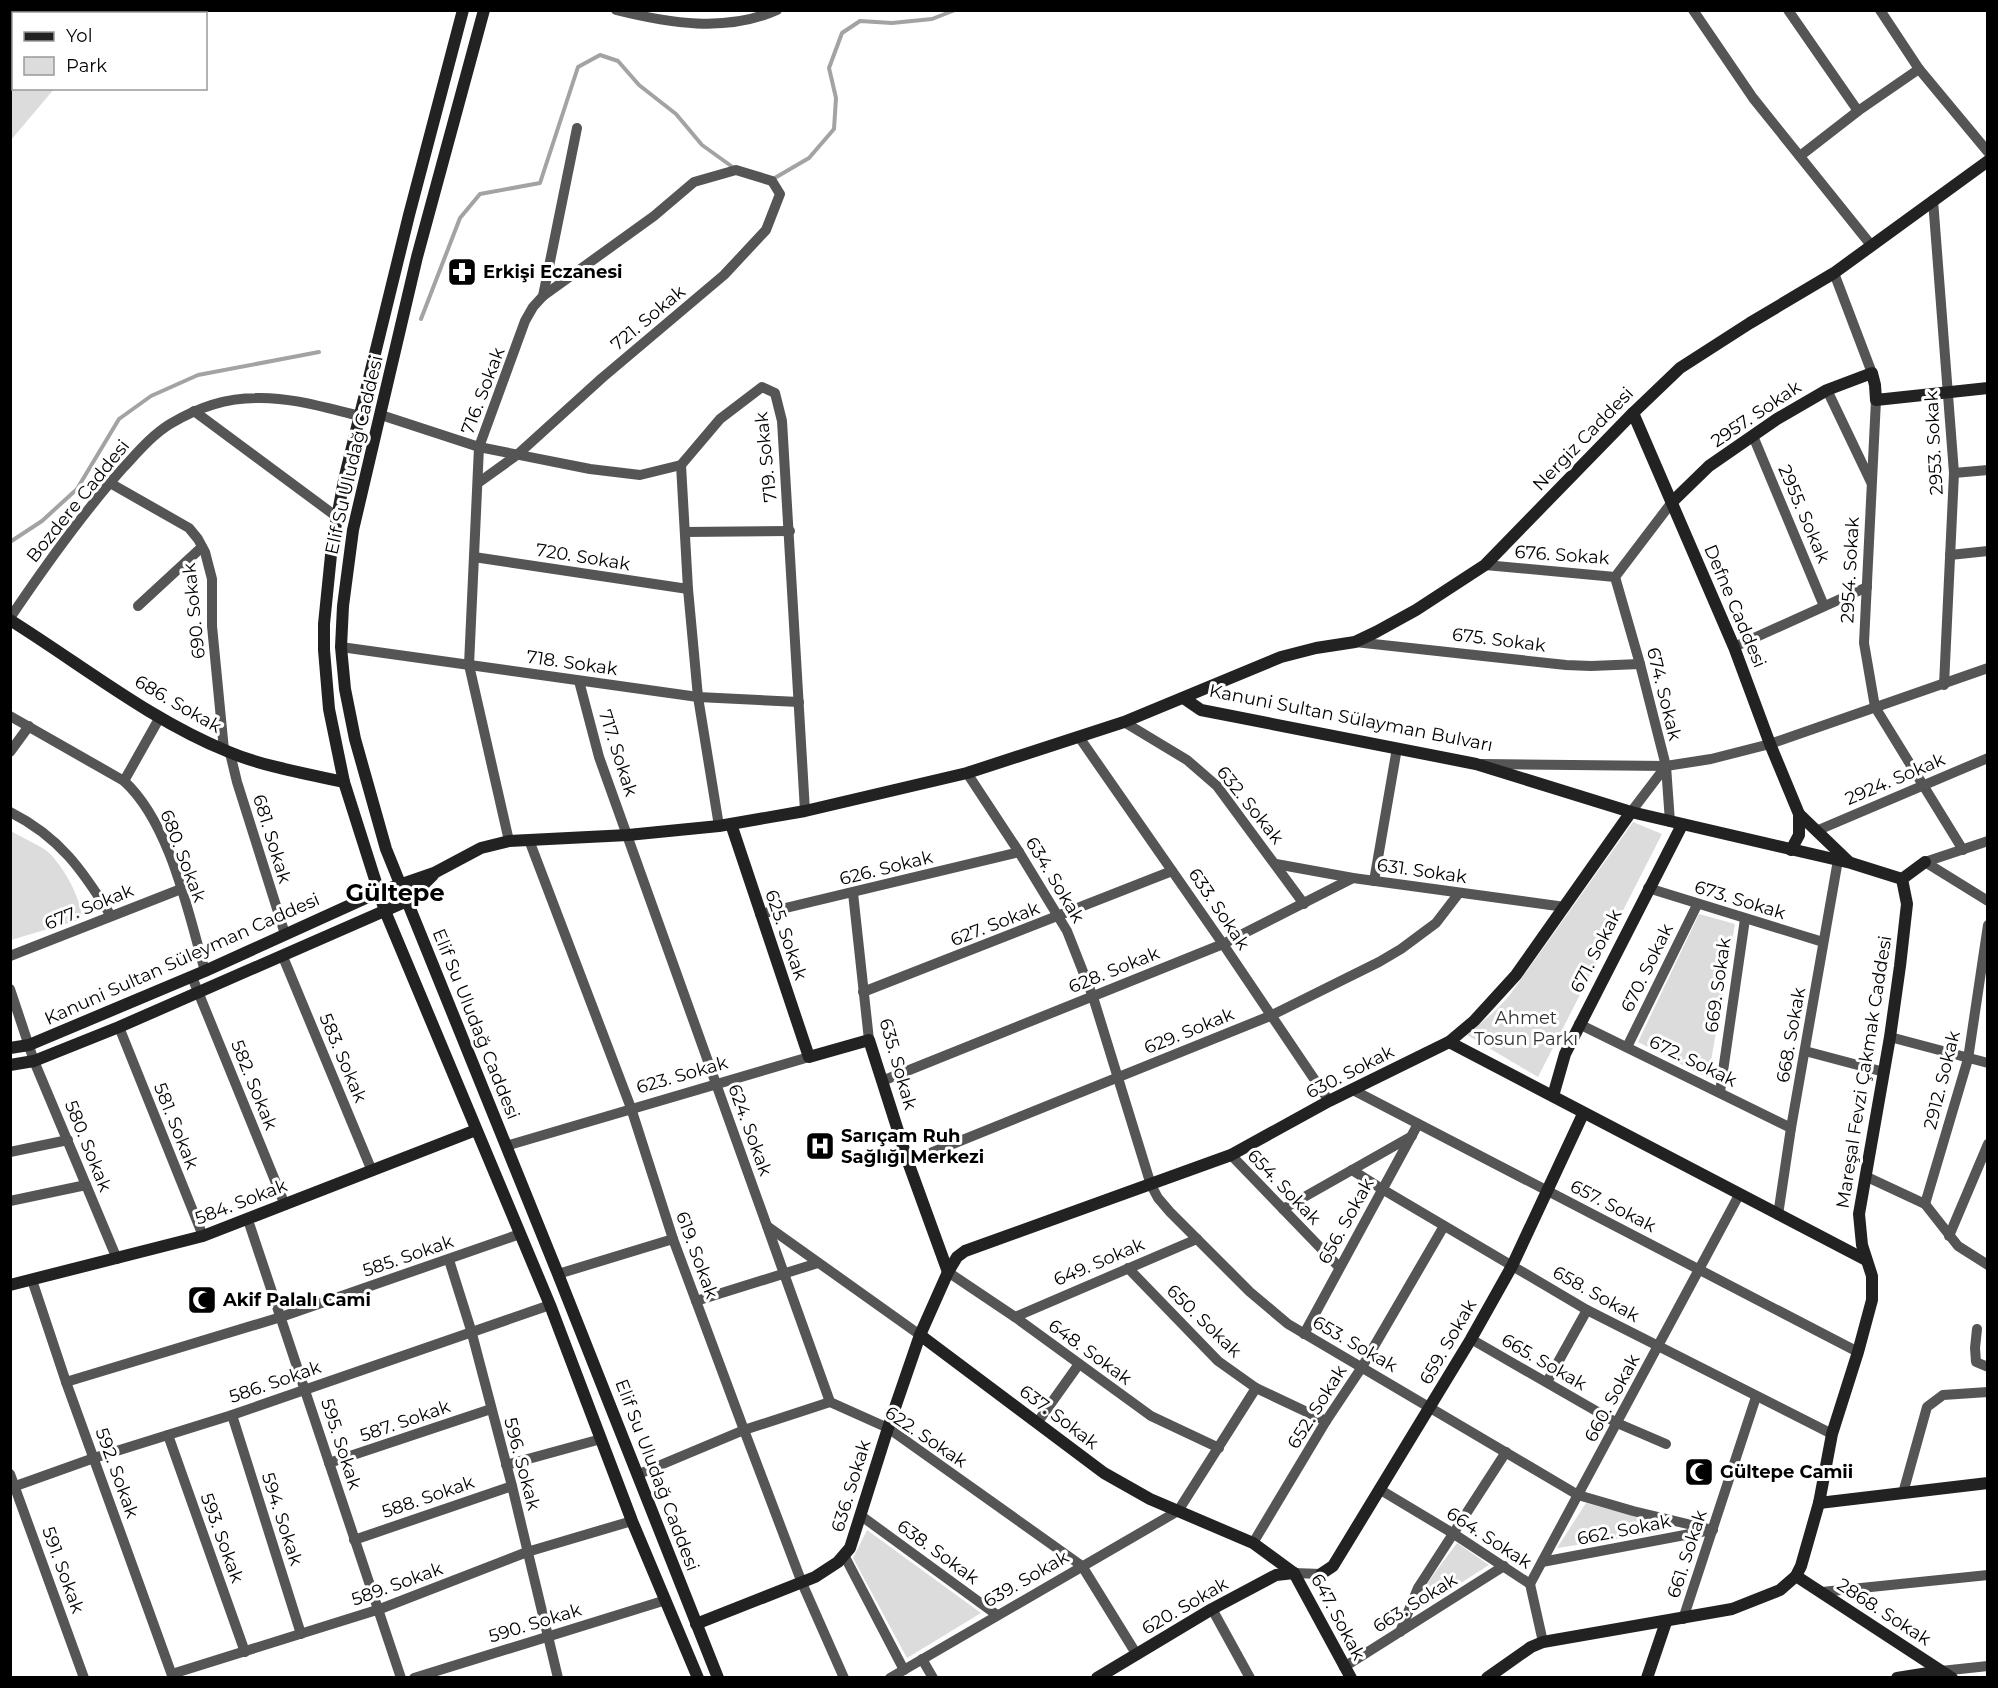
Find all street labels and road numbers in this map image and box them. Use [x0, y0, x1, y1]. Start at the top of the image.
street label: 721. Sokak [606, 280, 690, 355]
street label: 716. Sokak [456, 344, 510, 438]
street label: Elif Su Uludağ Caddesi [320, 353, 388, 557]
street label: 2957. Sokak [1707, 376, 1805, 452]
street label: Nergiz Caddesi [1528, 383, 1638, 495]
street label: 2953. Sokak [1920, 390, 1948, 496]
street label: 719. Sokak [750, 410, 782, 503]
street label: Bozdere Caddesi [22, 435, 134, 567]
street label: 2955. Sokak [1773, 462, 1835, 567]
street label: 2954. Sokak [1836, 516, 1864, 624]
street label: 720. Sokak [534, 539, 632, 575]
street label: 676. Sokak [1514, 541, 1610, 569]
street label: Defne Caddesi [1699, 541, 1771, 671]
street label: 690. Sokak [178, 562, 210, 660]
street label: 675. Sokak [1451, 623, 1547, 657]
street label: 674. Sokak [1642, 645, 1686, 743]
street label: 718. Sokak [525, 646, 619, 680]
street label: 686. Sokak [131, 670, 225, 738]
street label: Kanuni Sultan Sülayman Bulvarı [1207, 680, 1495, 756]
street label: 717. Sokak [594, 707, 642, 799]
street label: 2924. Sokak [1842, 748, 1948, 810]
street label: 632. Sokak [1212, 761, 1288, 849]
street label: 681. Sokak [248, 792, 296, 886]
street label: 680. Sokak [155, 807, 211, 905]
street label: 634. Sokak [1021, 833, 1089, 927]
street label: 626. Sokak [837, 846, 935, 890]
street label: 631. Sokak [1376, 854, 1469, 888]
street label: 633. Sokak [1184, 864, 1255, 954]
street label: 673. Sokak [1692, 876, 1789, 924]
street label: 677. Sokak [41, 879, 137, 935]
street label: 625. Sokak [760, 887, 812, 983]
street label: Kanuni Sultan Süleyman Caddesi [41, 888, 323, 1030]
street label: 627. Sokak [947, 897, 1043, 951]
street label: 671. Sokak [1566, 905, 1627, 997]
street label: 670. Sokak [1616, 920, 1678, 1016]
street label: Elif Su Uludağ Caddesi [428, 925, 524, 1123]
street label: Mareşal Fevzi Çakmak Caddesi [1832, 934, 1896, 1210]
street label: 669. Sokak [1700, 936, 1736, 1034]
street label: 628. Sokak [1066, 942, 1163, 998]
street label: 668. Sokak [1772, 985, 1810, 1084]
street label: 629. Sokak [1141, 1003, 1237, 1059]
street label: 583. Sokak [314, 1010, 372, 1106]
street label: 635. Sokak [874, 1016, 922, 1112]
street label: 2912. Sokak [1919, 1028, 1965, 1132]
street label: 672. Sokak [1646, 1030, 1741, 1092]
street label: 582. Sokak [226, 1037, 282, 1133]
street label: 630. Sokak [1302, 1040, 1398, 1104]
street label: 623. Sokak [634, 1051, 731, 1099]
street label: 581. Sokak [149, 1080, 203, 1173]
street label: 624. Sokak [723, 1081, 777, 1179]
street label: 580. Sokak [60, 1097, 116, 1195]
street label: 654. Sokak [1243, 1145, 1326, 1229]
street label: 584. Sokak [192, 1174, 290, 1230]
street label: 656. Sokak [1313, 1174, 1379, 1268]
street label: 657. Sokak [1566, 1175, 1660, 1237]
street label: 619. Sokak [671, 1208, 723, 1302]
street label: 585. Sokak [360, 1230, 457, 1282]
street label: 649. Sokak [1050, 1233, 1148, 1291]
street label: 658. Sokak [1549, 1261, 1643, 1327]
street label: 650. Sokak [1162, 1280, 1246, 1362]
street label: 659. Sokak [1415, 1295, 1481, 1389]
street label: 653. Sokak [1309, 1311, 1401, 1377]
street label: 648. Sokak [1044, 1314, 1136, 1390]
street label: 665. Sokak [1497, 1329, 1591, 1395]
street label: 660. Sokak [1580, 1350, 1644, 1446]
street label: 586. Sokak [226, 1356, 324, 1408]
street label: 652. Sokak [1283, 1361, 1351, 1453]
street label: Elif Su Uludağ Caddesi [610, 1376, 704, 1574]
street label: 637. Sokak [1015, 1380, 1103, 1454]
street label: 587. Sokak [357, 1395, 453, 1447]
street label: 595. Sokak [316, 1396, 366, 1492]
street label: 622. Sokak [881, 1401, 971, 1473]
street label: 596. Sokak [499, 1415, 545, 1513]
street label: 592. Sokak [91, 1425, 144, 1521]
street label: 636. Sokak [827, 1437, 875, 1535]
street label: 594. Sokak [257, 1470, 307, 1568]
street label: 588. Sokak [379, 1471, 477, 1523]
street label: 593. Sokak [196, 1490, 248, 1586]
street label: 664. Sokak [1442, 1502, 1536, 1574]
street label: 661. Sokak [1662, 1507, 1712, 1601]
street label: 662. Sokak [1575, 1510, 1673, 1550]
street label: 638. Sokak [893, 1515, 983, 1589]
street label: 591. Sokak [37, 1524, 89, 1617]
street label: 639. Sokak [979, 1546, 1073, 1612]
street label: 589. Sokak [348, 1557, 446, 1611]
street label: 663. Sokak [1369, 1568, 1461, 1637]
street label: 647. Sokak [1306, 1570, 1370, 1664]
street label: 620. Sokak [1138, 1572, 1232, 1639]
street label: 2868. Sokak [1833, 1574, 1935, 1651]
street label: 590. Sokak [486, 1598, 584, 1648]

